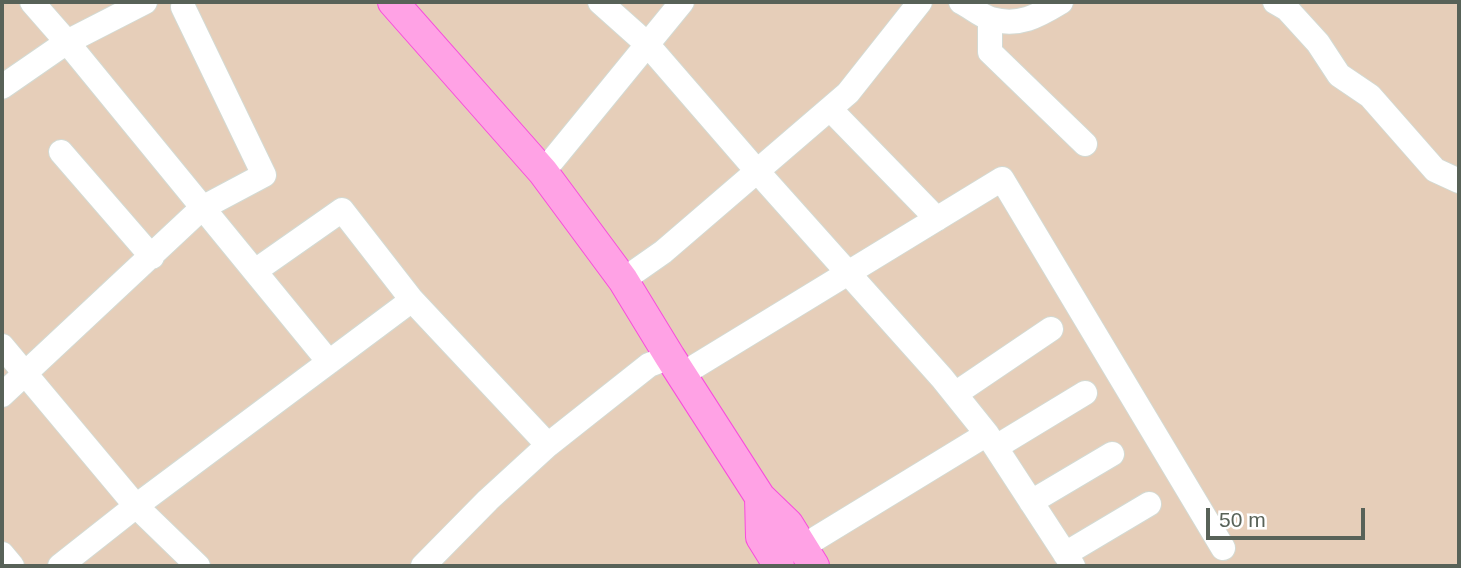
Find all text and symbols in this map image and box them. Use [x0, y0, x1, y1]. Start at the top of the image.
scale bar [1209, 494, 1368, 538]
text: 50 m [1219, 508, 1266, 531]

